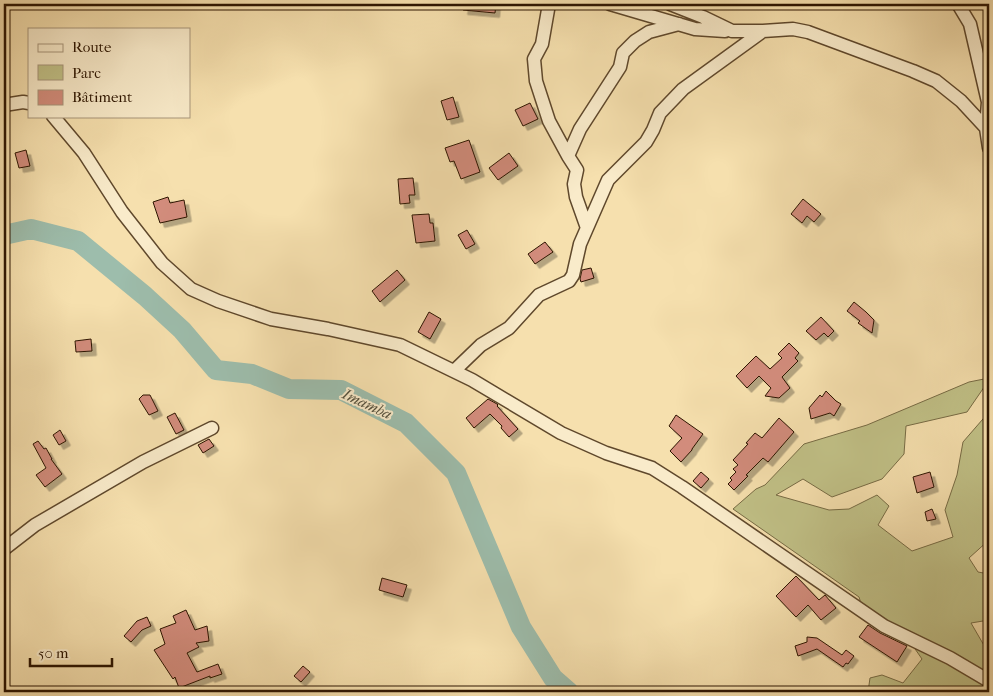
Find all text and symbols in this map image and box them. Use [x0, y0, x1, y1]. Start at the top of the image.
legend [28, 28, 190, 118]
text: Route [72, 38, 112, 56]
text: Parc [72, 64, 101, 82]
text: Bâtiment [72, 88, 133, 106]
water label: Imamba [339, 384, 395, 423]
scale bar [30, 636, 112, 668]
text: 50 m [38, 644, 69, 662]

